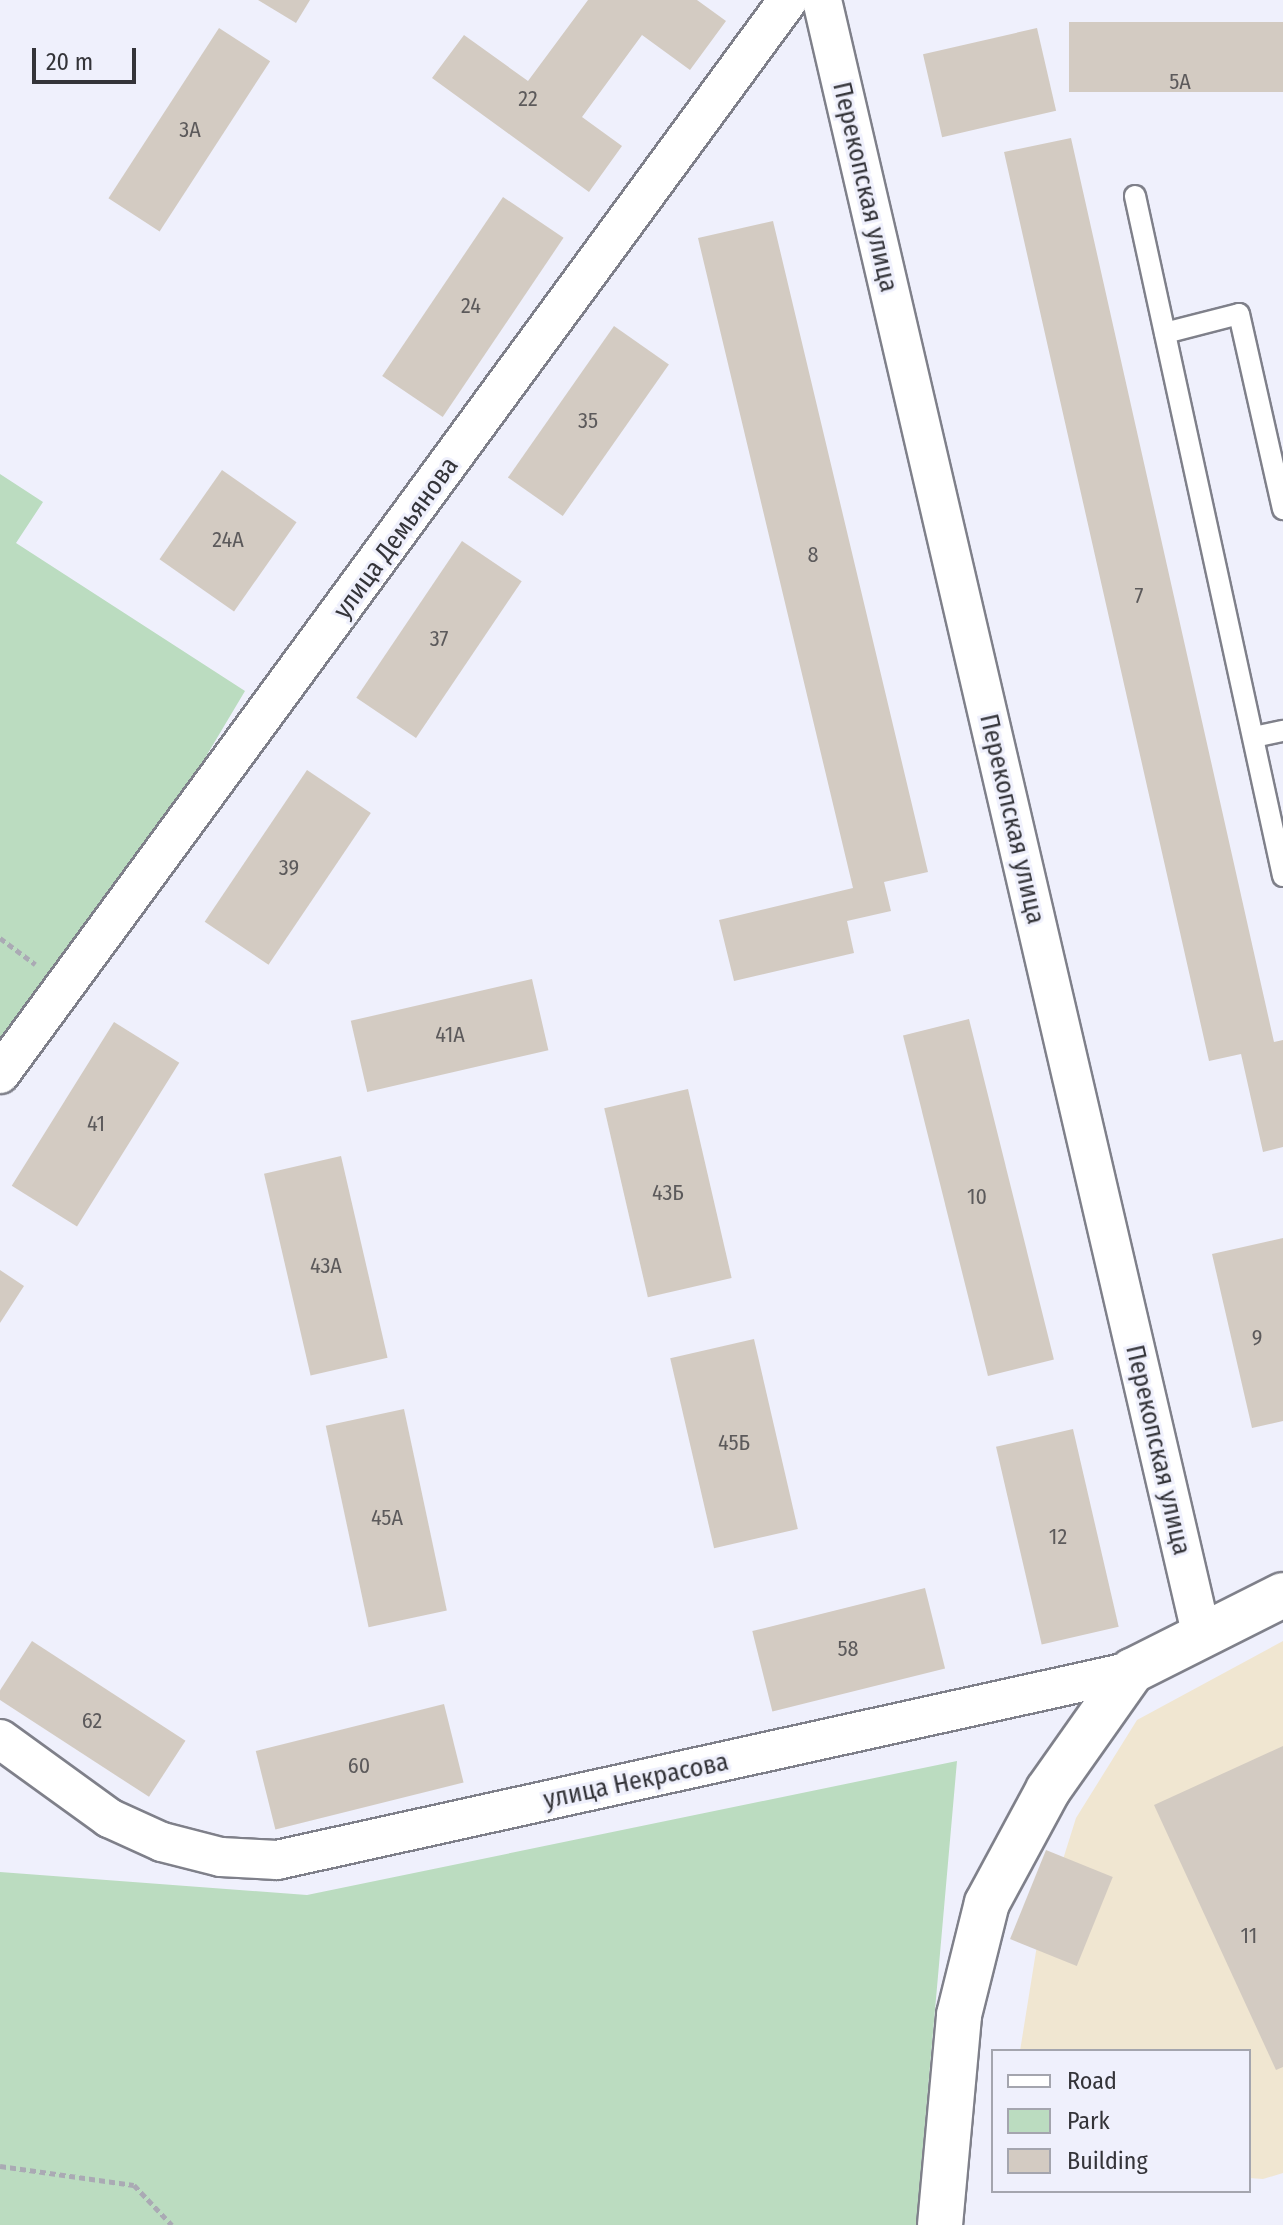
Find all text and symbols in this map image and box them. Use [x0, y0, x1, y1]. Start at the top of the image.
scale bar [36, 32, 140, 82]
text: 20 m [46, 48, 93, 76]
house number: 5А [1169, 69, 1191, 95]
street label: Перекопская улица [826, 79, 904, 295]
house number: 22 [518, 86, 538, 112]
house number: 3А [179, 117, 201, 143]
house number: 24 [461, 293, 481, 319]
house number: 35 [578, 408, 598, 434]
street label: улица Демьянова [327, 451, 465, 625]
house number: 24А [212, 527, 244, 553]
house number: 8 [808, 542, 818, 568]
house number: 7 [1135, 583, 1143, 609]
house number: 37 [430, 626, 448, 652]
street label: Перекопская улица [973, 711, 1051, 927]
house number: 39 [279, 855, 299, 881]
house number: 41А [435, 1022, 465, 1048]
house number: 41 [87, 1111, 105, 1137]
house number: 43Б [652, 1180, 684, 1206]
house number: 10 [967, 1184, 987, 1210]
house number: 43А [310, 1253, 342, 1279]
house number: 9 [1252, 1325, 1262, 1351]
street label: Перекопская улица [1119, 1342, 1197, 1558]
house number: 45Б [718, 1430, 750, 1456]
house number: 45А [371, 1505, 403, 1531]
house number: 12 [1049, 1524, 1067, 1550]
house number: 58 [837, 1636, 859, 1662]
house number: 62 [82, 1708, 102, 1734]
street label: улица Некрасова [541, 1746, 731, 1816]
house number: 60 [348, 1753, 370, 1779]
house number: 11 [1241, 1923, 1257, 1949]
legend [991, 2049, 1251, 2193]
text: Road [1067, 2067, 1117, 2095]
text: Park [1067, 2107, 1110, 2135]
text: Building [1067, 2147, 1148, 2175]

